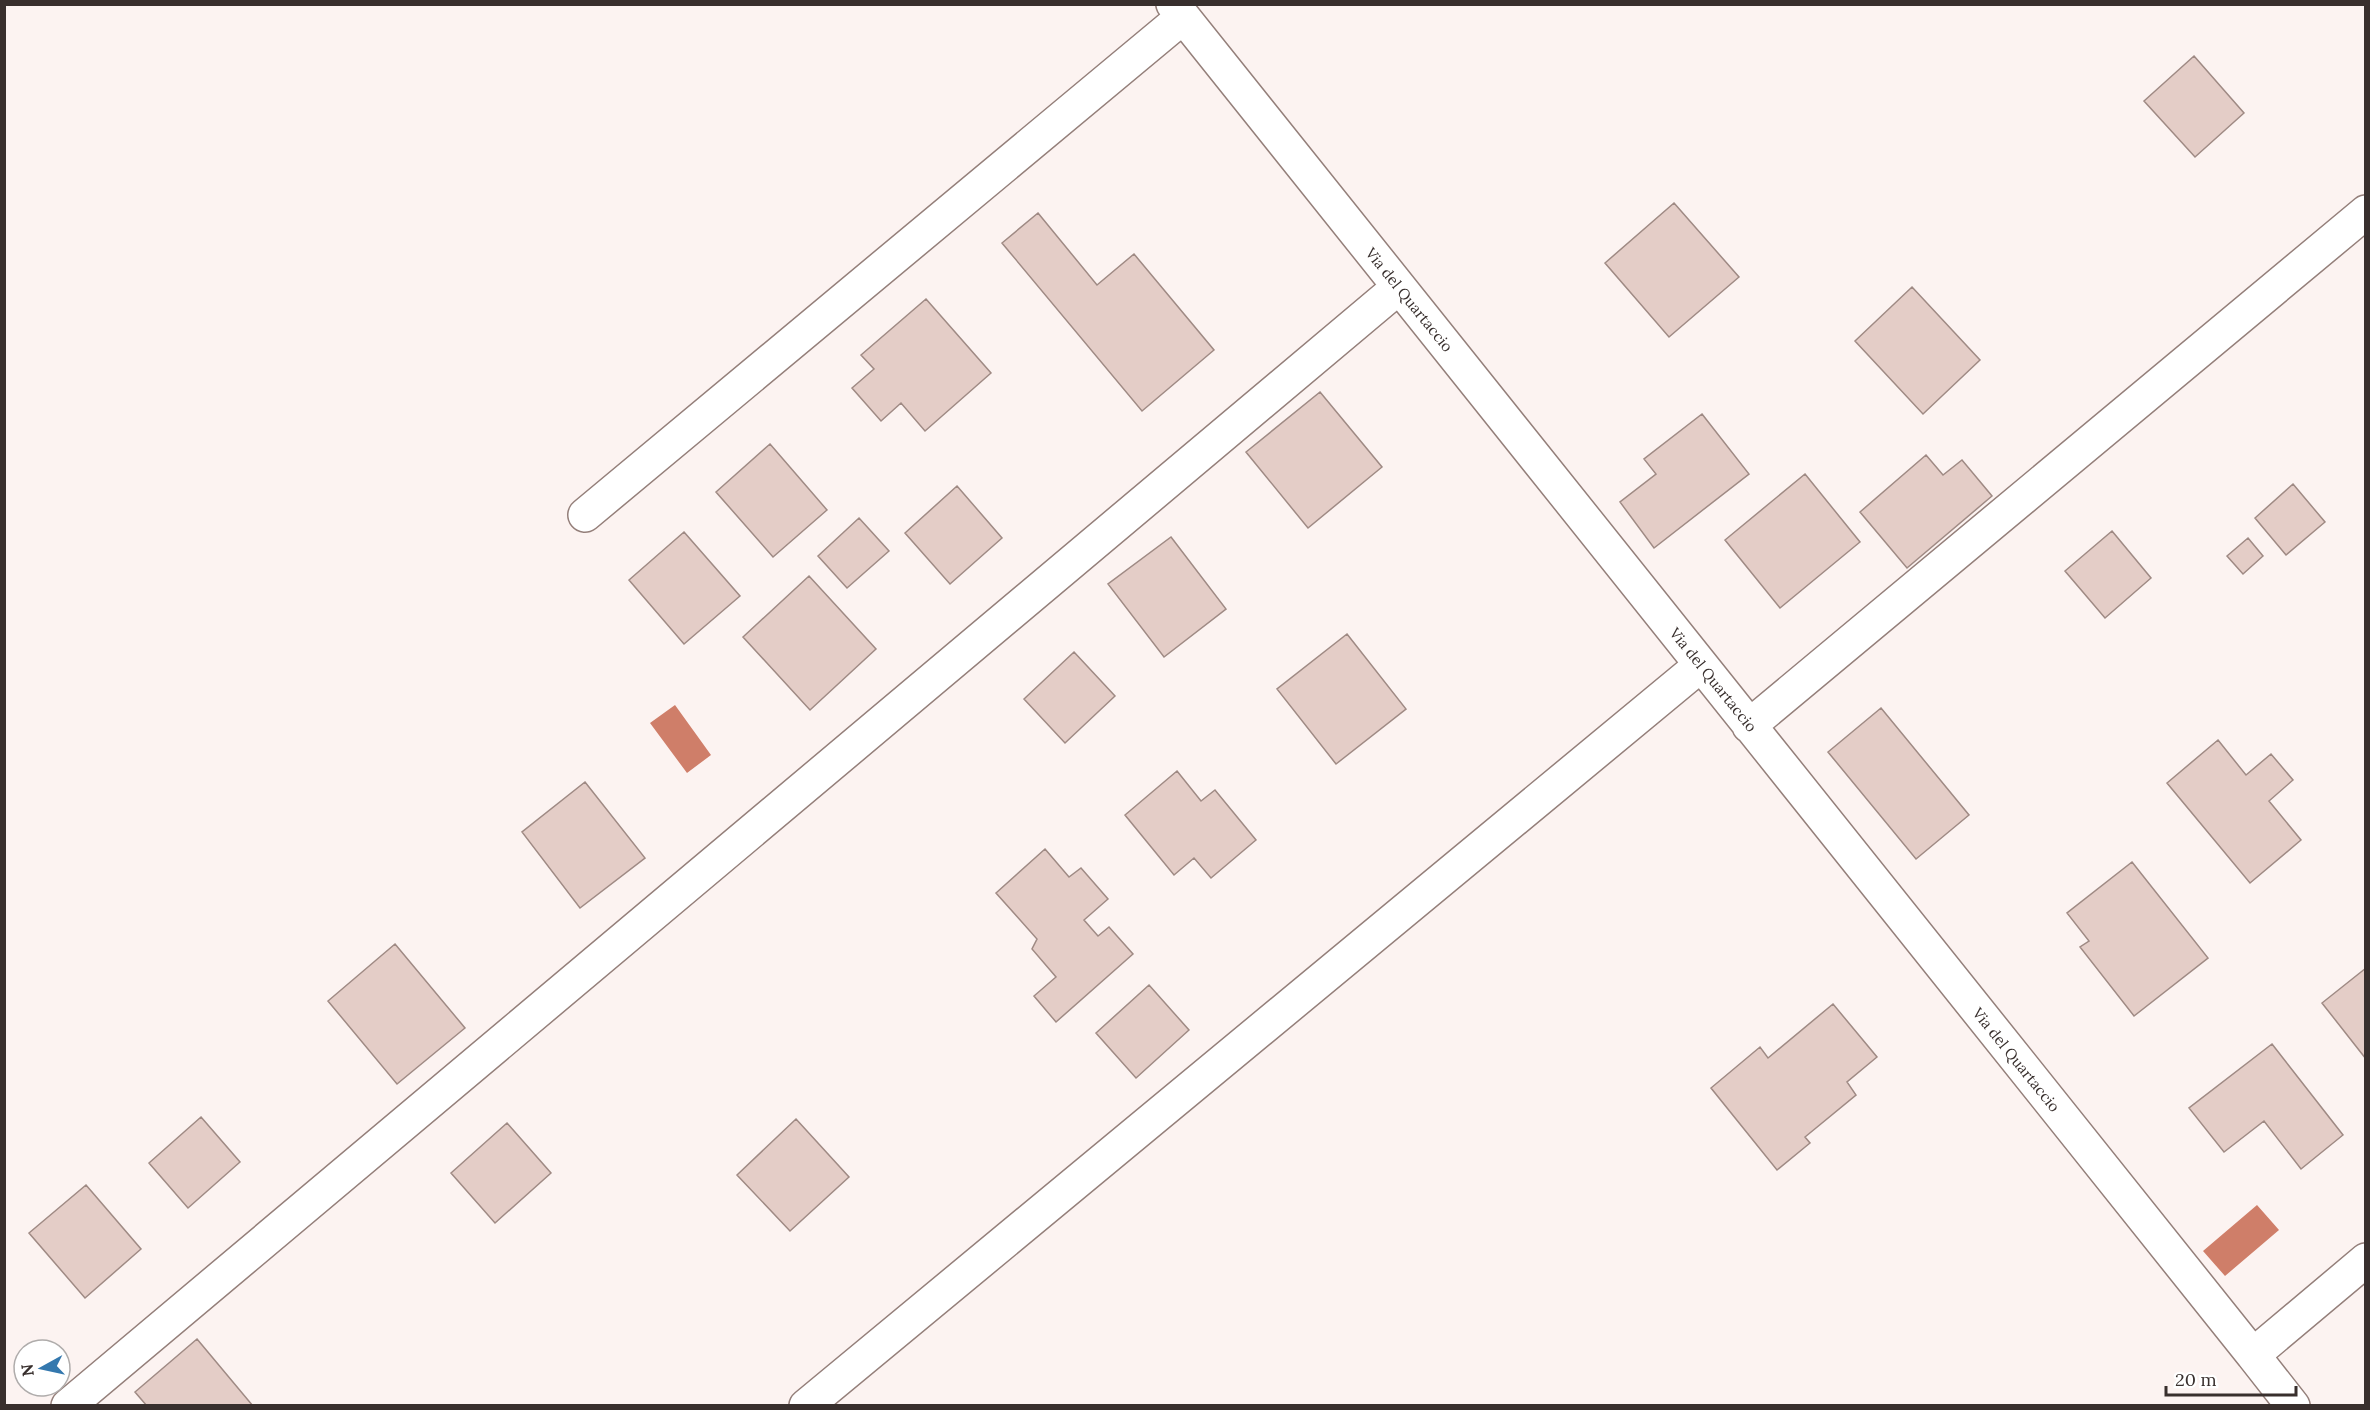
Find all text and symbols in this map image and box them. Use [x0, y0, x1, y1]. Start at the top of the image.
street label: Via del Quartaccio [1361, 243, 1457, 356]
street label: Via del Quartaccio [1665, 623, 1761, 736]
street label: Via del Quartaccio [1968, 1003, 2064, 1116]
north arrow [12, 1338, 72, 1398]
scale bar [2166, 1359, 2296, 1397]
text: N [16, 1363, 38, 1378]
text: 20 m [2175, 1368, 2217, 1391]

